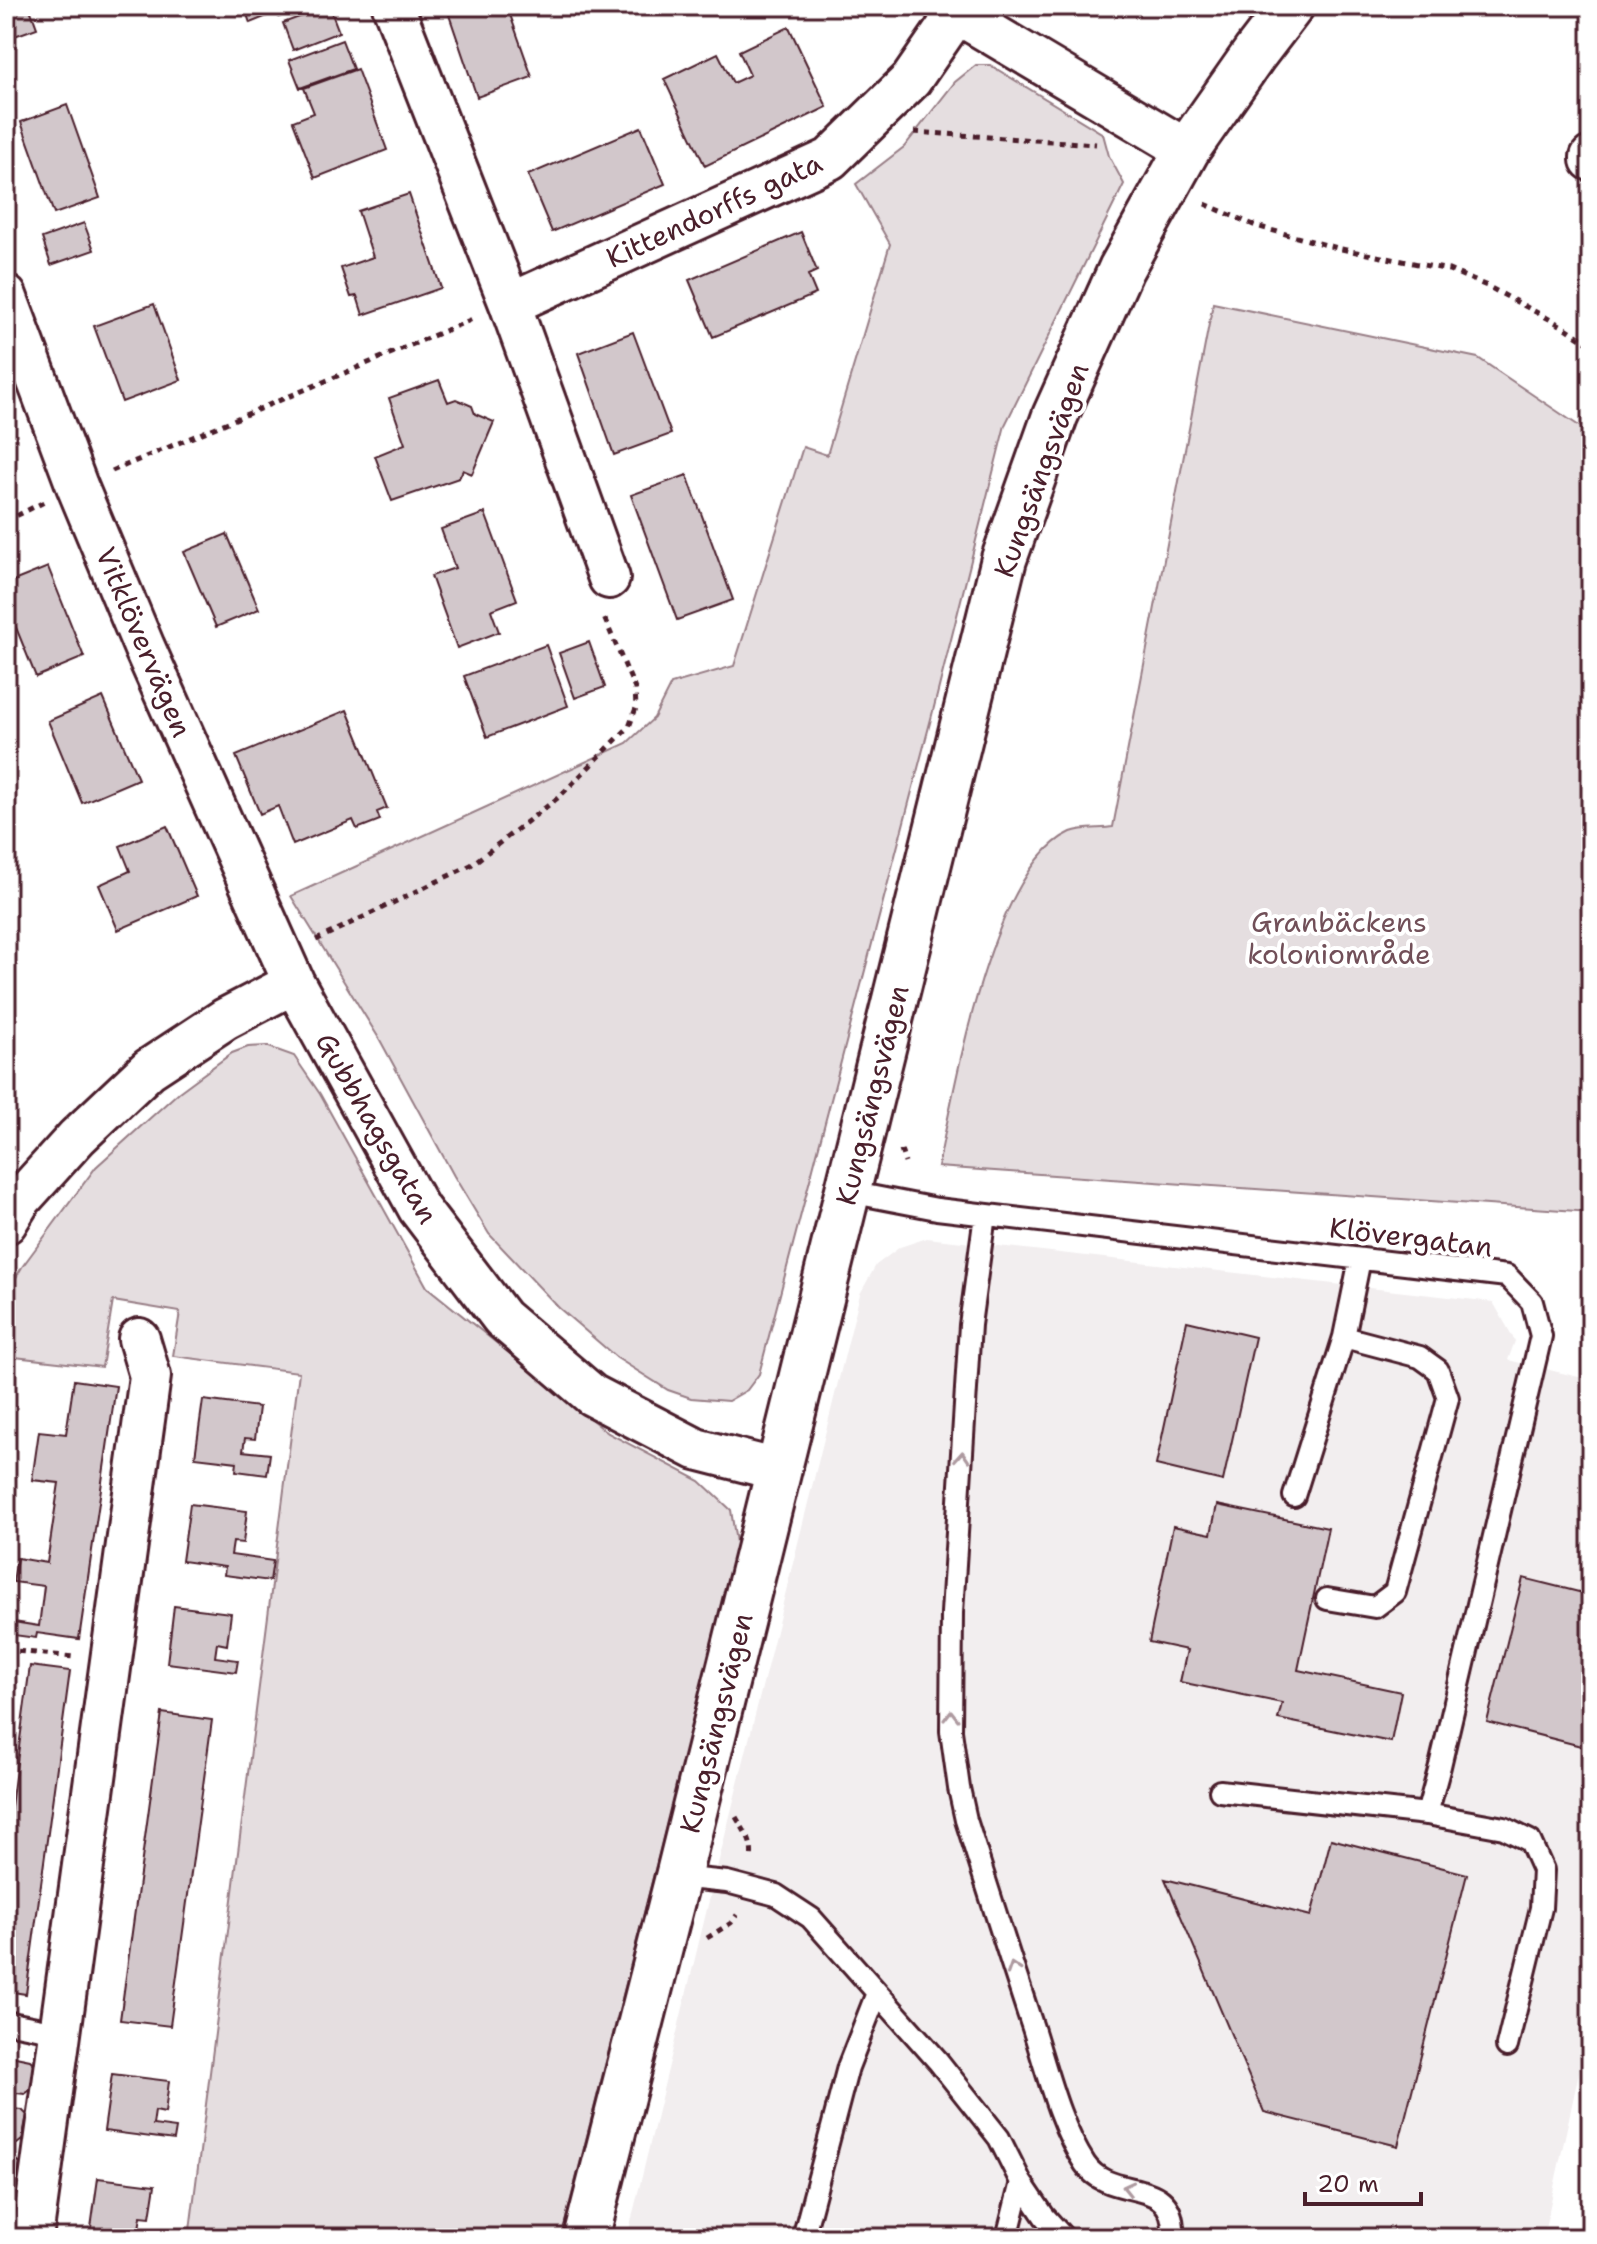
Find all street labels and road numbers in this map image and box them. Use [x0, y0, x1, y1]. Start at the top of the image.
street label: Kittendorffs gata [600, 143, 828, 277]
street label: Kungsängsvägen [985, 357, 1097, 583]
street label: Vitklövervägen [87, 541, 201, 743]
street label: Kungsängsvägen [826, 981, 918, 1209]
street label: Gubbhagsgatan [307, 1026, 447, 1230]
street label: Klövergatan [1327, 1208, 1495, 1266]
street label: Kungsängsvägen [670, 1609, 762, 1837]

